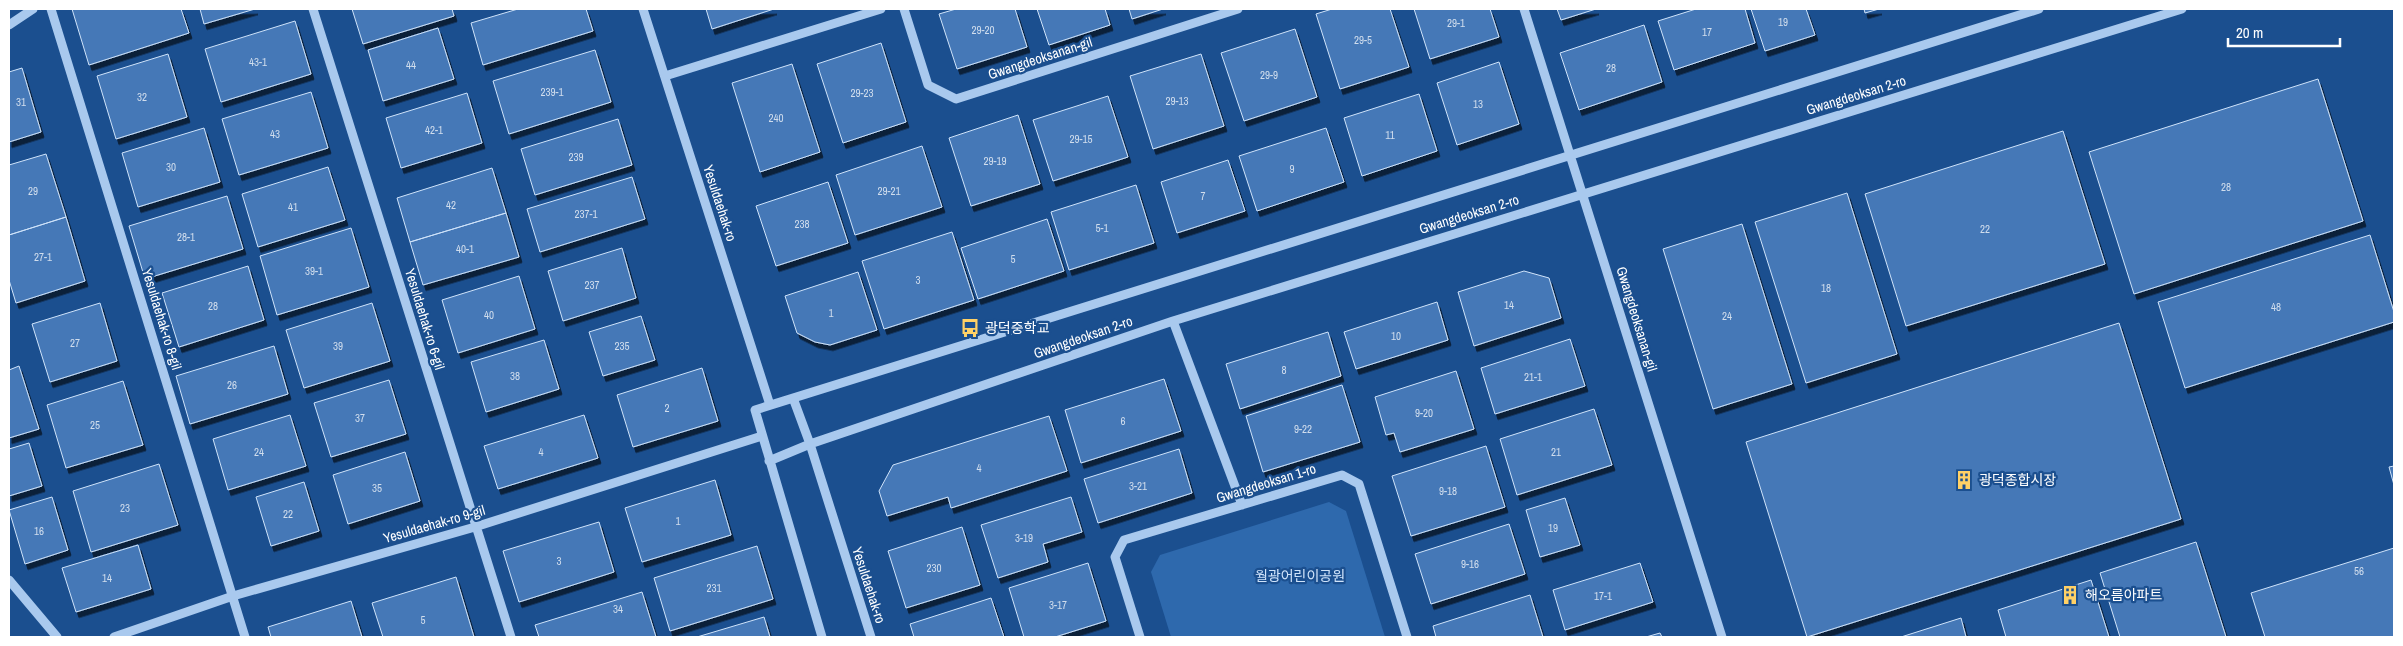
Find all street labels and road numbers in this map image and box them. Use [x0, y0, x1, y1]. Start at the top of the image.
street label: Gwangdeoksanan-gil [986, 33, 1094, 83]
street label: Gwangdeoksan 2-ro [1804, 71, 1908, 119]
street label: Yesuldaehak-ro [699, 162, 741, 244]
street label: Gwangdeoksan 2-ro [1417, 190, 1521, 238]
street label: Gwangdeoksanan-gil [1613, 264, 1661, 374]
street label: Yesuldaehak-ro 8-gil [138, 266, 186, 372]
street label: Yesuldaehak-ro 6-gil [401, 266, 449, 372]
street label: Gwangdeoksan 2-ro [1031, 312, 1135, 362]
street label: Gwangdeoksan 1-ro [1214, 459, 1318, 507]
street label: Yesuldaehak-ro 9-gil [381, 501, 487, 547]
street label: Yesuldaehak-ro [848, 544, 890, 626]

